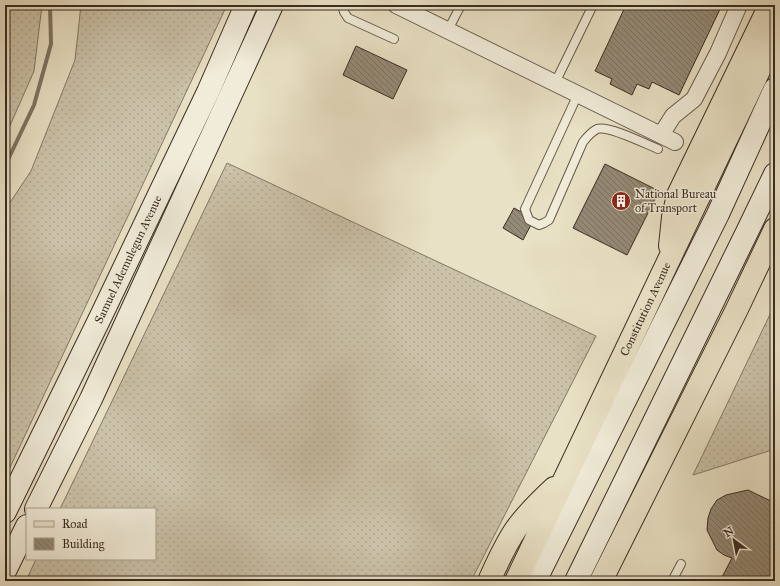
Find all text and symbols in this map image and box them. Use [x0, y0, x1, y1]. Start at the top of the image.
place label: National Bureau of Transport [635, 187, 717, 215]
building icon: National Bureau of Transport [610, 190, 632, 212]
street label: Samuel Ademulegun Avenue [91, 193, 165, 326]
street label: Constitution Avenue [617, 260, 674, 358]
legend [26, 508, 156, 560]
text: Road [62, 517, 88, 531]
north arrow [714, 520, 754, 560]
text: N [722, 524, 737, 540]
text: Building [62, 537, 105, 552]

